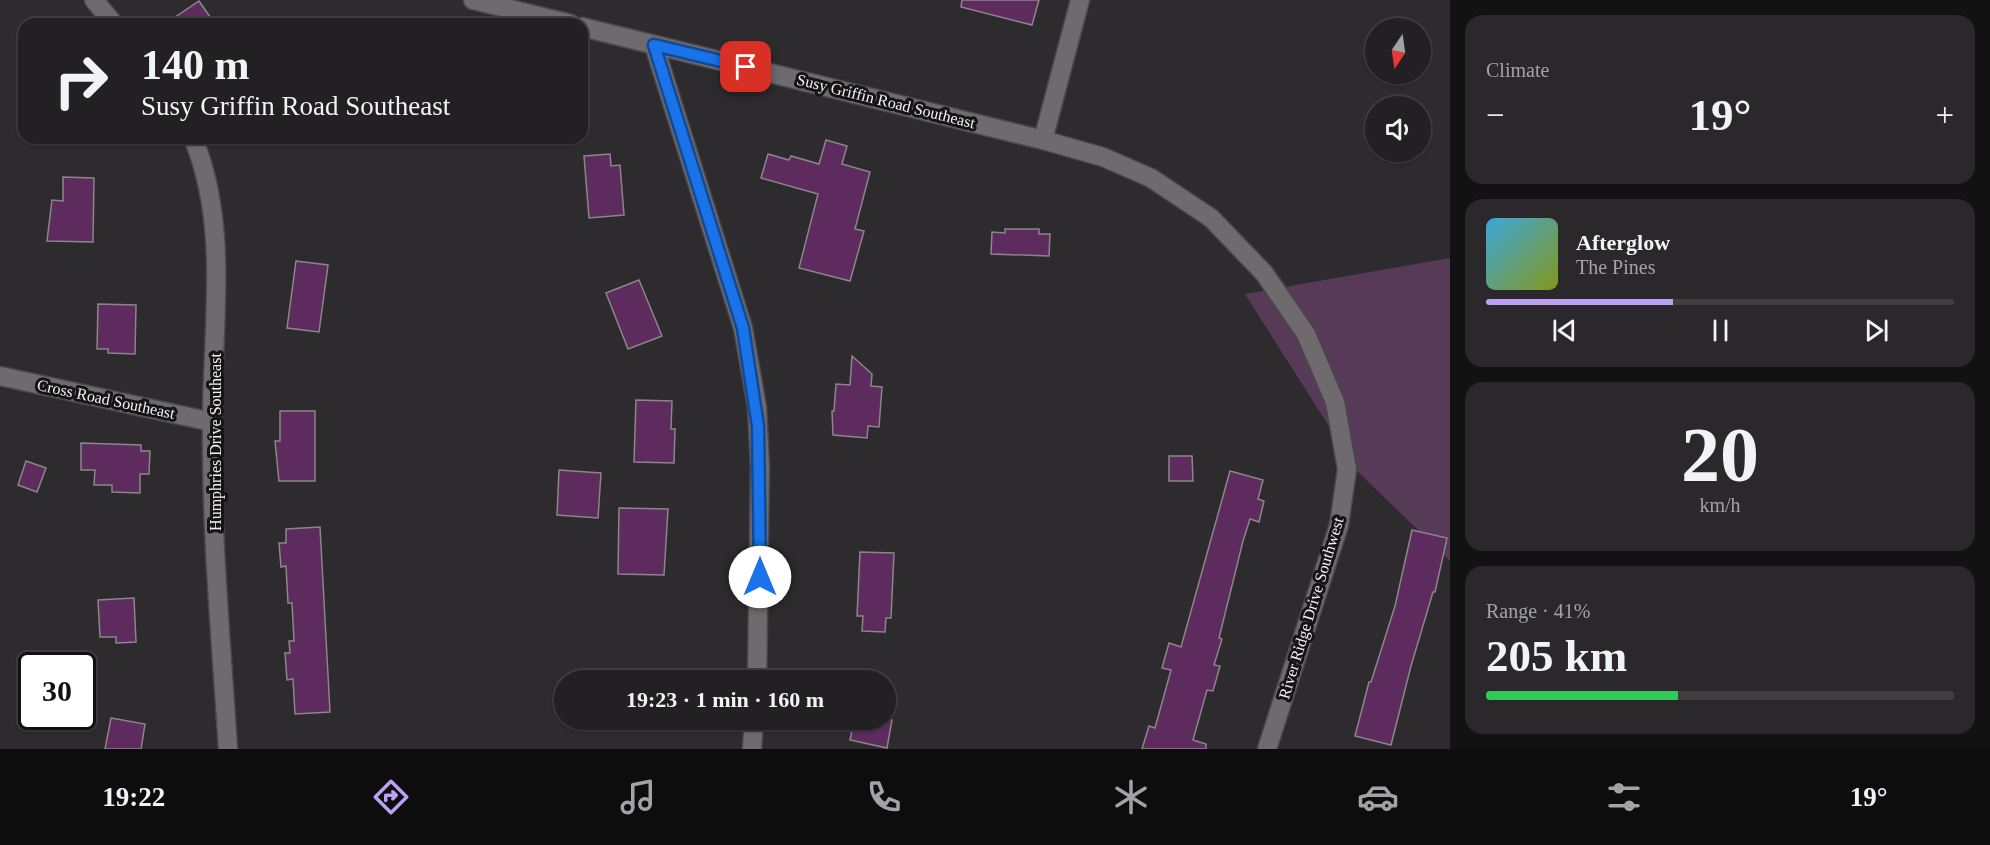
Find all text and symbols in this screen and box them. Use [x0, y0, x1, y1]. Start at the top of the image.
north arrow [1365, 18, 1431, 84]
map controls [1365, 18, 1431, 162]
pin [720, 41, 771, 92]
icon: right [42, 42, 120, 120]
text: 140 m [141, 42, 250, 88]
icon: arrive [729, 50, 762, 83]
text: Climate [1486, 59, 1549, 81]
street label: Susy Griffin Road Southeast [795, 71, 977, 133]
text: 19° [1689, 90, 1752, 140]
text: Susy Griffin Road Southeast [141, 91, 450, 121]
button: sound [1365, 96, 1431, 162]
text: − [1486, 97, 1505, 133]
text: + [1935, 97, 1954, 133]
text: Afterglow [1576, 230, 1670, 255]
text: The Pines [1576, 256, 1655, 278]
icon: previous [1548, 314, 1581, 347]
icon: pause [1704, 314, 1737, 347]
icon: next [1860, 314, 1893, 347]
street label: Humphries Drive Southeast [207, 353, 225, 531]
street label: Cross Road Southeast [36, 376, 177, 422]
text: 20 [1681, 411, 1759, 498]
text: km/h [1699, 494, 1741, 516]
street label: River Ridge Drive Southwest [1275, 515, 1348, 701]
position arrow [728, 545, 792, 609]
text: Range · 41% [1486, 600, 1590, 622]
text: 205 km [1486, 631, 1627, 681]
speed limit sign: 30 [18, 652, 96, 730]
text: 19:23 · 1 min · 160 m [626, 687, 824, 712]
icon: directions [370, 776, 412, 818]
icon: music [617, 776, 659, 818]
icon: phone [863, 776, 905, 818]
icon: climate [1110, 776, 1152, 818]
icon: car [1357, 776, 1399, 818]
icon: filters [1603, 776, 1645, 818]
text: 19:22 [102, 782, 165, 812]
text: 19° [1850, 782, 1888, 812]

